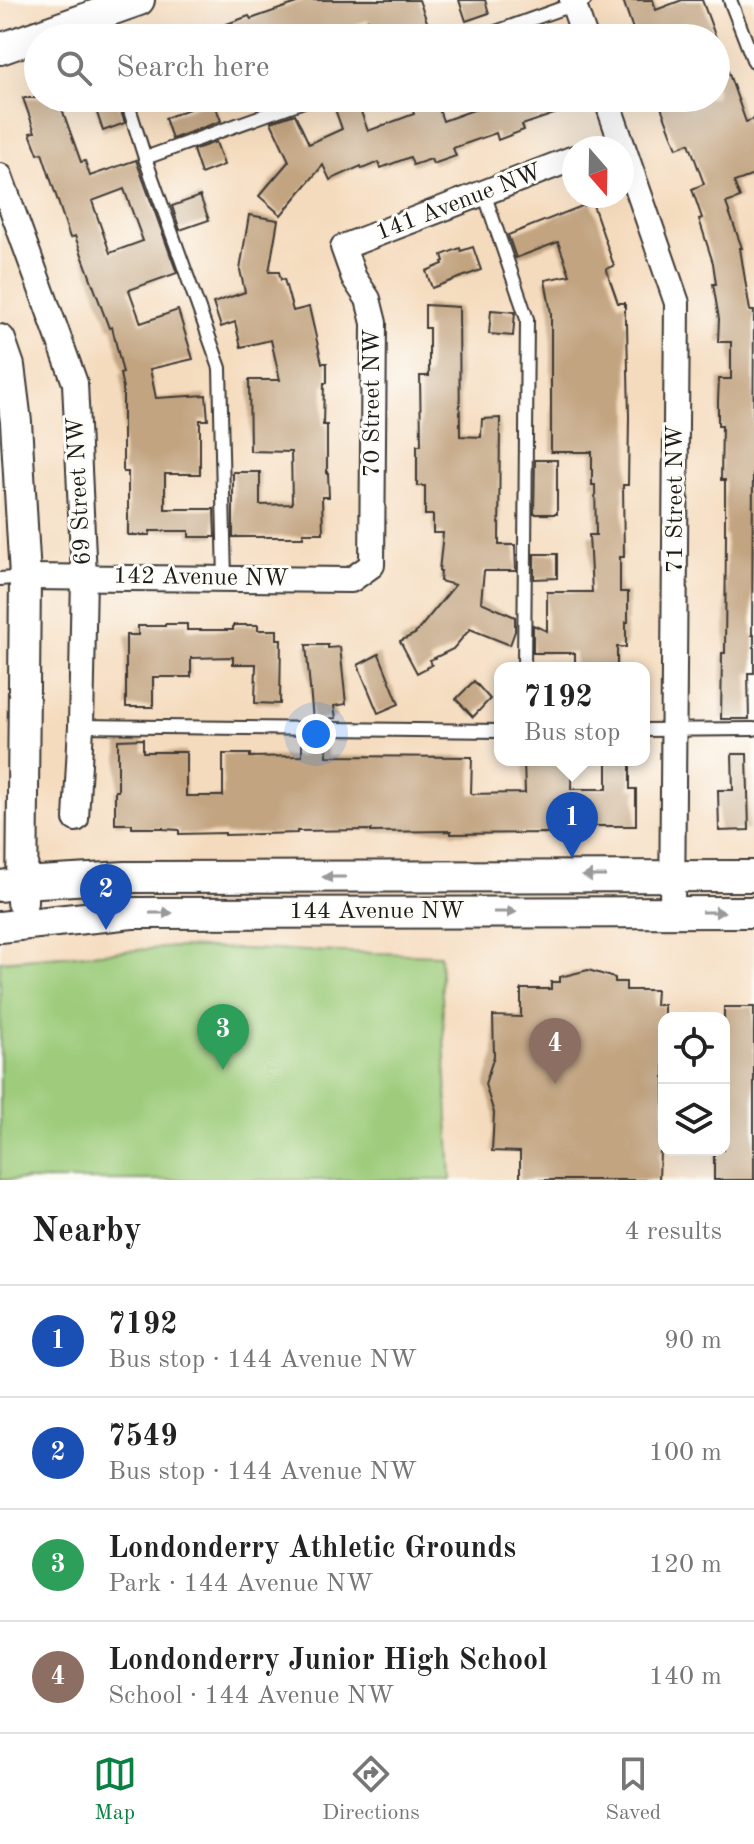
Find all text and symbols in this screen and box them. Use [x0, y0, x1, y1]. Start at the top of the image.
search box [24, 24, 730, 112]
icon: search [52, 46, 96, 90]
text: Search here [116, 53, 270, 83]
north arrow [562, 136, 634, 208]
street label: 141 Avenue NW [373, 160, 546, 246]
street label: 70 Street NW [361, 328, 385, 478]
street label: 69 Street NW [64, 416, 96, 566]
street label: 71 Street NW [664, 424, 688, 574]
street label: 142 Avenue NW [113, 564, 289, 592]
popup [494, 662, 650, 766]
text: 7192 [523, 683, 593, 713]
your location [296, 714, 336, 754]
text: Bus stop [523, 720, 621, 746]
pin: 1 [546, 792, 598, 858]
pin: 2 [80, 864, 132, 930]
one-way arrow [581, 870, 606, 882]
one-way arrow [321, 871, 346, 883]
street label: 144 Avenue NW [289, 900, 465, 924]
one-way arrow [493, 906, 518, 918]
one-way arrow [701, 906, 726, 918]
one-way arrow [149, 907, 174, 919]
pin: 3 [197, 1004, 249, 1070]
map controls [658, 1012, 730, 1156]
button: locate [658, 1012, 730, 1084]
pin: 4 [529, 1018, 581, 1084]
button: layers [658, 1084, 730, 1156]
text: Nearby [32, 1215, 142, 1249]
text: 4 results [624, 1219, 722, 1245]
text: 7192 [108, 1310, 178, 1340]
text: 1 [50, 1328, 66, 1354]
text: 90 m [664, 1328, 722, 1354]
text: Bus stop · 144 Avenue NW [108, 1347, 417, 1373]
text: 7549 [108, 1422, 178, 1452]
text: 2 [50, 1440, 66, 1466]
text: 100 m [649, 1440, 722, 1466]
text: Bus stop · 144 Avenue NW [108, 1459, 417, 1485]
text: Londonderry Athletic Grounds [108, 1534, 516, 1564]
text: 3 [50, 1552, 66, 1578]
text: 120 m [649, 1552, 722, 1578]
text: Park · 144 Avenue NW [108, 1571, 374, 1597]
text: Londonderry Junior High School [108, 1646, 547, 1676]
text: 4 [50, 1664, 66, 1690]
text: 140 m [649, 1664, 722, 1690]
text: School · 144 Avenue NW [108, 1683, 394, 1709]
tab: Map [93, 1752, 137, 1827]
tab: Directions [322, 1752, 420, 1827]
tab: Saved [605, 1752, 661, 1827]

